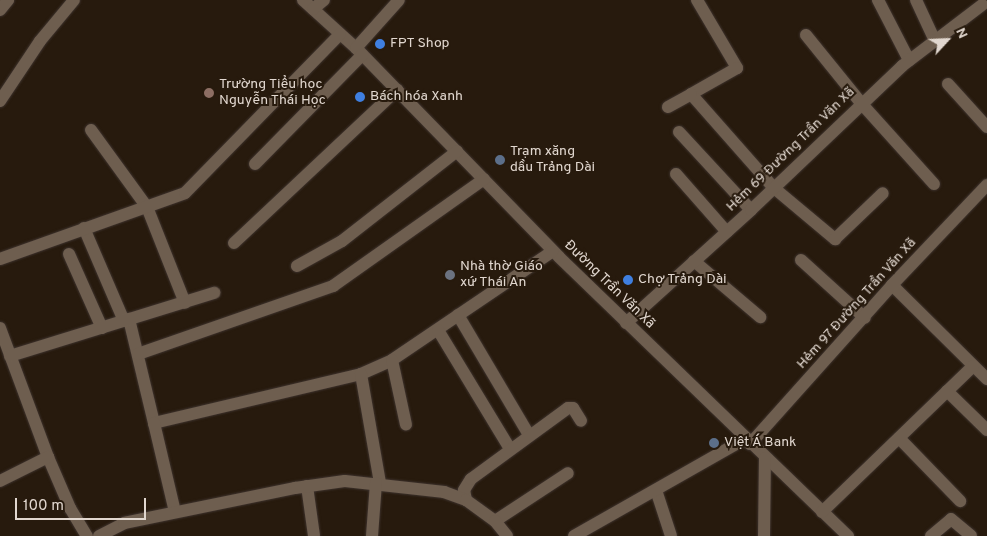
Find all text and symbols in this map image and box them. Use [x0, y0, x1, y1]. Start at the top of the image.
north arrow [922, 15, 972, 65]
text: N [951, 25, 971, 42]
place label: FPT Shop [390, 36, 450, 52]
marker: FPT Shop [374, 38, 386, 50]
place label: Trường Tiểu học Nguyễn Thái Học [219, 77, 326, 110]
street label: Hẻm 69 Đường Trần Văn Xã [723, 84, 859, 216]
marker: Trường Tiểu học Nguyễn Thái Học [203, 87, 215, 99]
place label: Bách hóa Xanh [370, 89, 463, 105]
marker: Bách hóa Xanh [354, 91, 366, 103]
place label: Trạm xăng dầu Trảng Dài [510, 144, 596, 176]
marker: Trạm xăng dầu Trảng Dài [494, 154, 506, 166]
street label: Hẻm 97 Đường Trần Văn Xã [793, 234, 921, 374]
street label: Đường Trần Văn Xã [560, 237, 658, 333]
place label: Nhà thờ Giáo xứ Thái An [460, 259, 543, 292]
marker: Nhà thờ Giáo xứ Thái An [444, 269, 456, 281]
place label: Chợ Trảng Dài [638, 272, 727, 288]
marker: Chợ Trảng Dài [622, 274, 634, 286]
place label: Việt Á Bank [724, 435, 798, 451]
marker: Việt Á Bank [708, 437, 720, 449]
scale bar [18, 488, 149, 520]
text: 100 m [23, 497, 64, 516]

